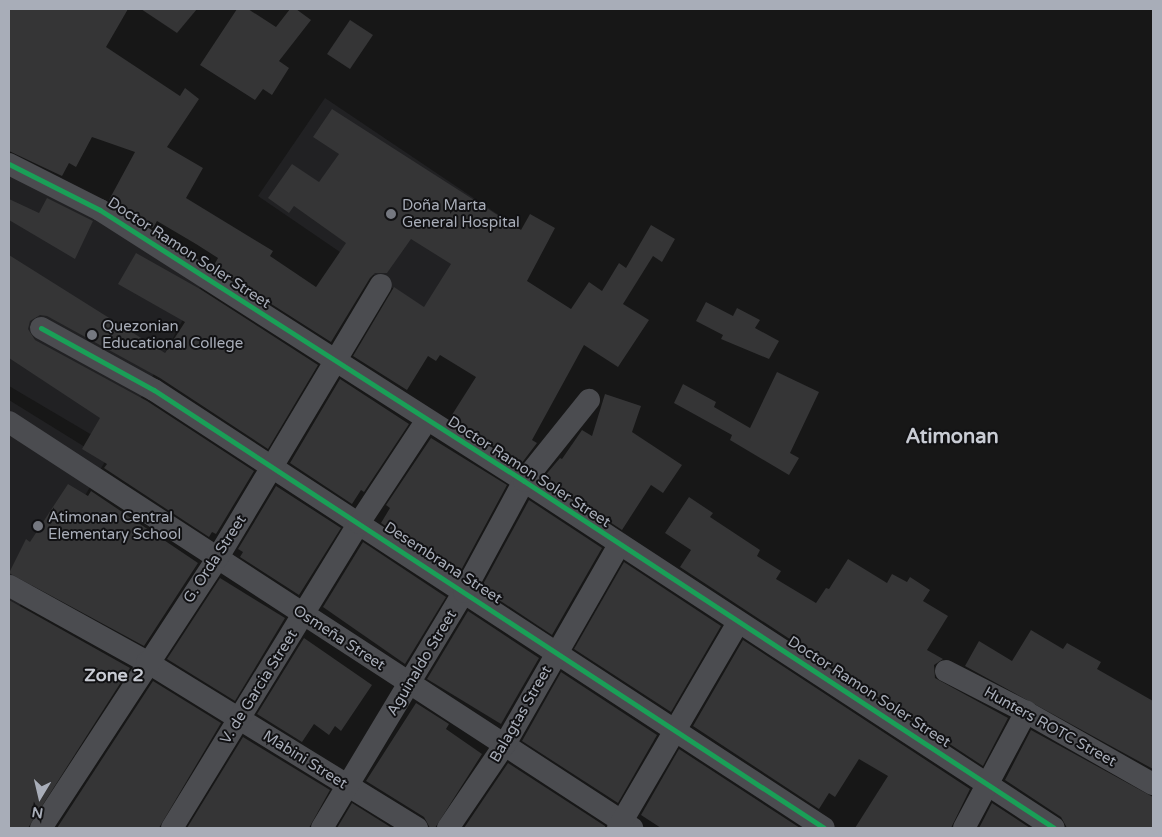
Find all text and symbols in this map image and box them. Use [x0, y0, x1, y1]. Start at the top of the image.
street label: Doctor Ramon Soler Street [104, 194, 274, 312]
place label: Doña Marta General Hospital [402, 196, 520, 231]
marker: Doña Marta General Hospital [384, 207, 398, 221]
place label: Quezonian Educational College [102, 317, 243, 352]
marker: Quezonian Educational College [86, 329, 98, 341]
street label: Doctor Ramon Soler Street [444, 413, 614, 531]
district label: Atimonan [905, 425, 999, 449]
place label: Atimonan Central Elementary School [48, 508, 181, 543]
street label: G. Orda Street [180, 512, 250, 606]
street label: Desembrana Street [381, 518, 505, 608]
marker: Atimonan Central Elementary School [32, 520, 44, 532]
street label: Osmeña Street [290, 602, 388, 674]
street label: Aguinaldo Street [383, 607, 461, 719]
street label: V. de Garcia Street [217, 627, 301, 747]
street label: Doctor Ramon Soler Street [784, 633, 954, 751]
street label: Balagtas Street [486, 662, 556, 766]
district label: Zone 2 [84, 664, 144, 686]
street label: Hunters ROTC Street [981, 683, 1119, 771]
street label: Mabini Street [260, 727, 350, 793]
north arrow [15, 772, 65, 822]
text: N [31, 803, 44, 822]

